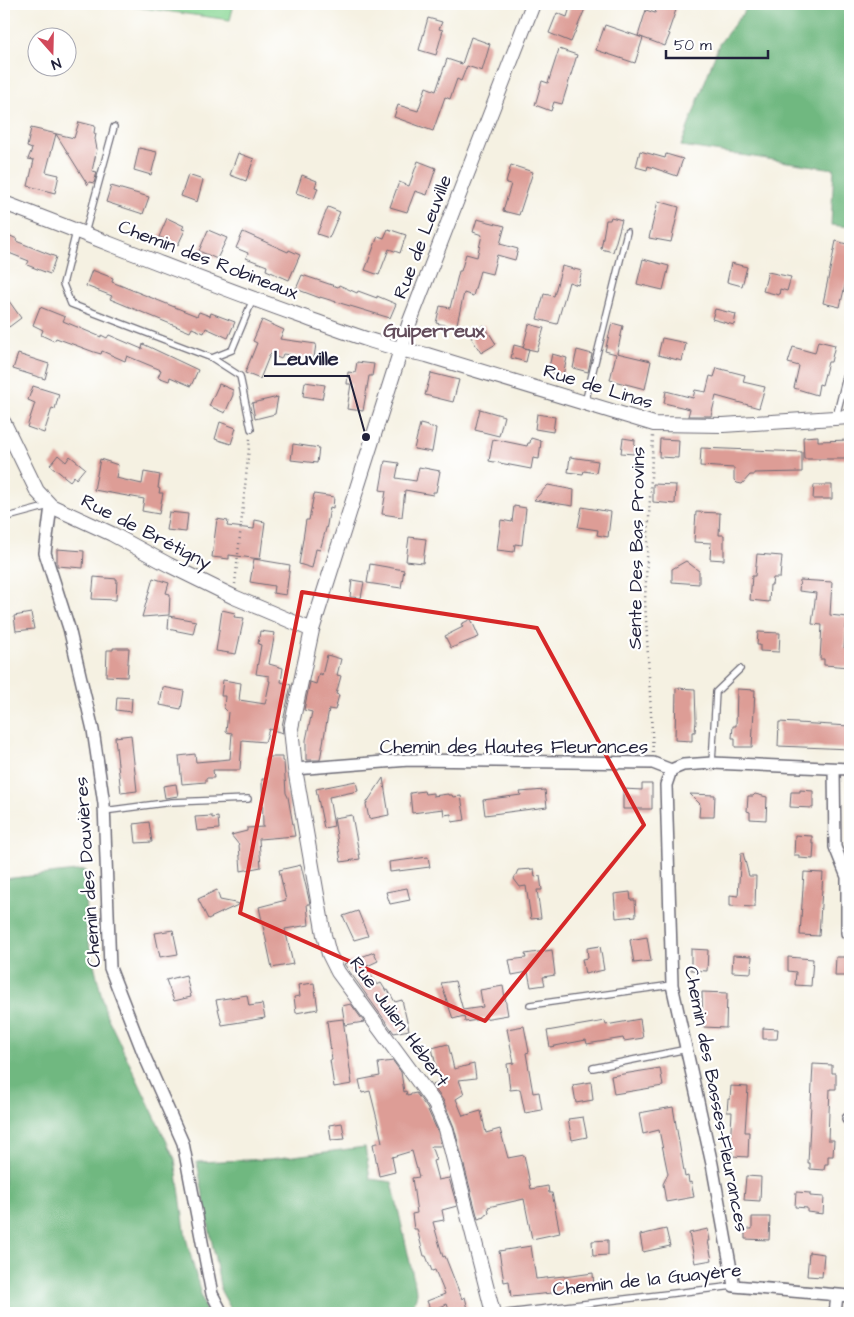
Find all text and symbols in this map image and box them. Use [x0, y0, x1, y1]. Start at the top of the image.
north arrow [28, 28, 78, 78]
scale bar [666, 28, 769, 60]
text: 50 m [674, 35, 712, 56]
text: N [48, 52, 64, 74]
street label: Rue de Leuville [387, 171, 459, 303]
street label: Chemin des Robineaux [114, 213, 302, 307]
district label: Guiperreux [383, 317, 485, 345]
callout: Leuville [264, 341, 349, 376]
text: Leuville [273, 345, 339, 373]
street label: Rue de Linas [540, 358, 656, 416]
street label: Sente Des Bas Provins [622, 446, 652, 650]
street label: Rue de Brétigny [76, 487, 216, 578]
street label: Chemin des Hautes Fleurances [380, 734, 648, 761]
street label: Chemin des Douvières [68, 776, 108, 968]
street label: Rue Julien Hébert [343, 951, 456, 1093]
street label: Chemin des Basses-Fleurances [677, 964, 755, 1234]
street label: Chemin de la Guayère [551, 1257, 743, 1304]

